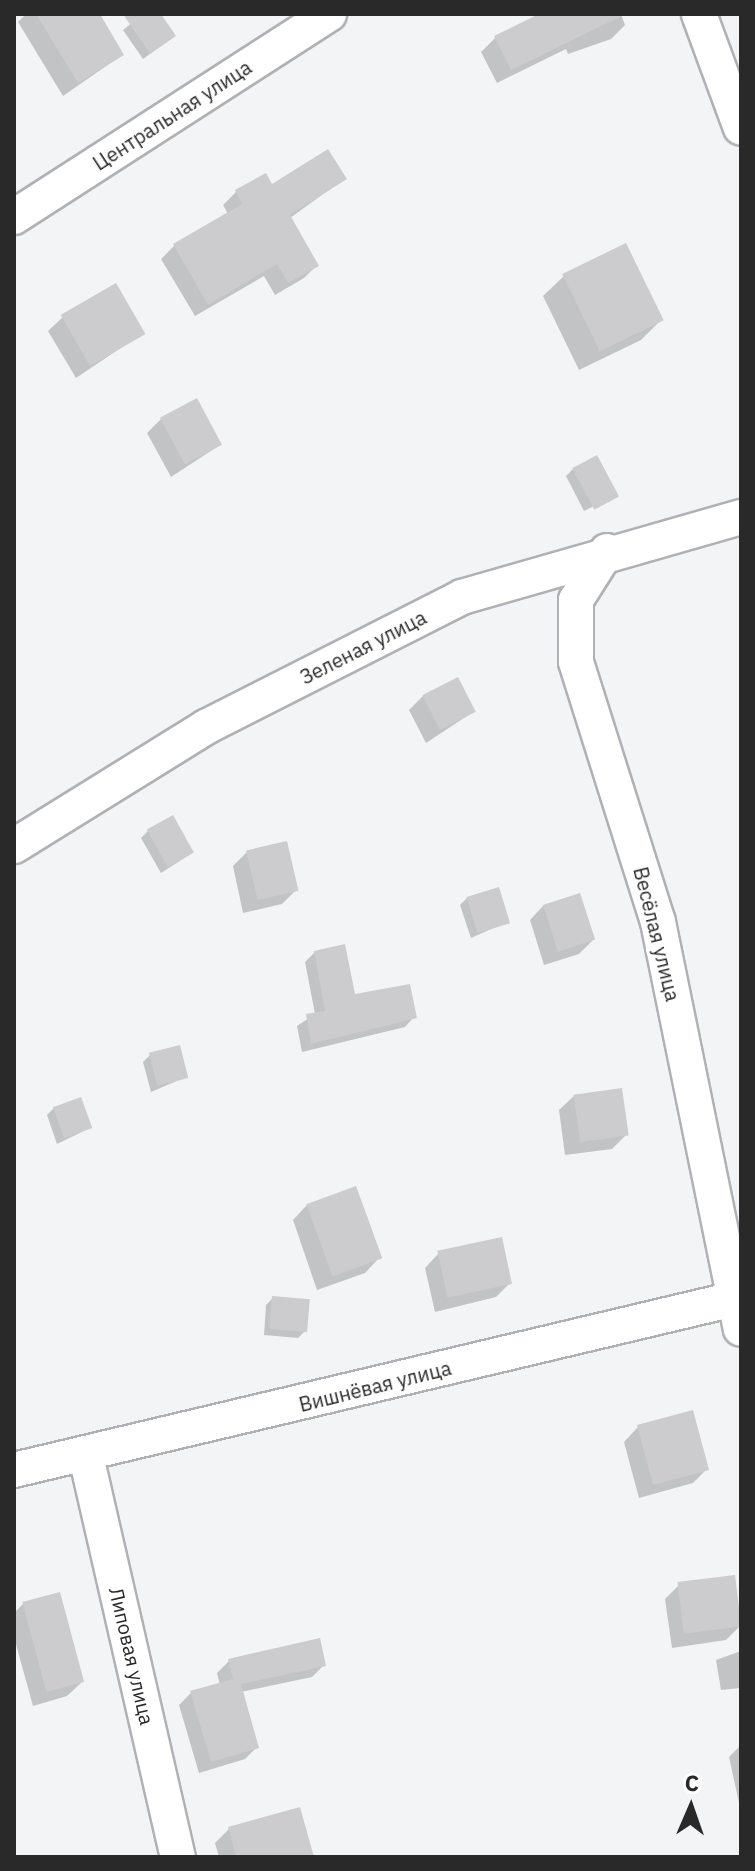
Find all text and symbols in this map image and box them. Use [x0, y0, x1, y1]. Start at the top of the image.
street label: Центральная улица [88, 55, 256, 175]
street label: Зеленая улица [296, 605, 430, 689]
street label: Весёлая улица [629, 864, 685, 1004]
street label: Вишнёвая улица [296, 1355, 454, 1417]
street label: Липовая улица [104, 1585, 160, 1727]
north arrow [651, 1767, 731, 1847]
text: С [684, 1768, 700, 1797]

